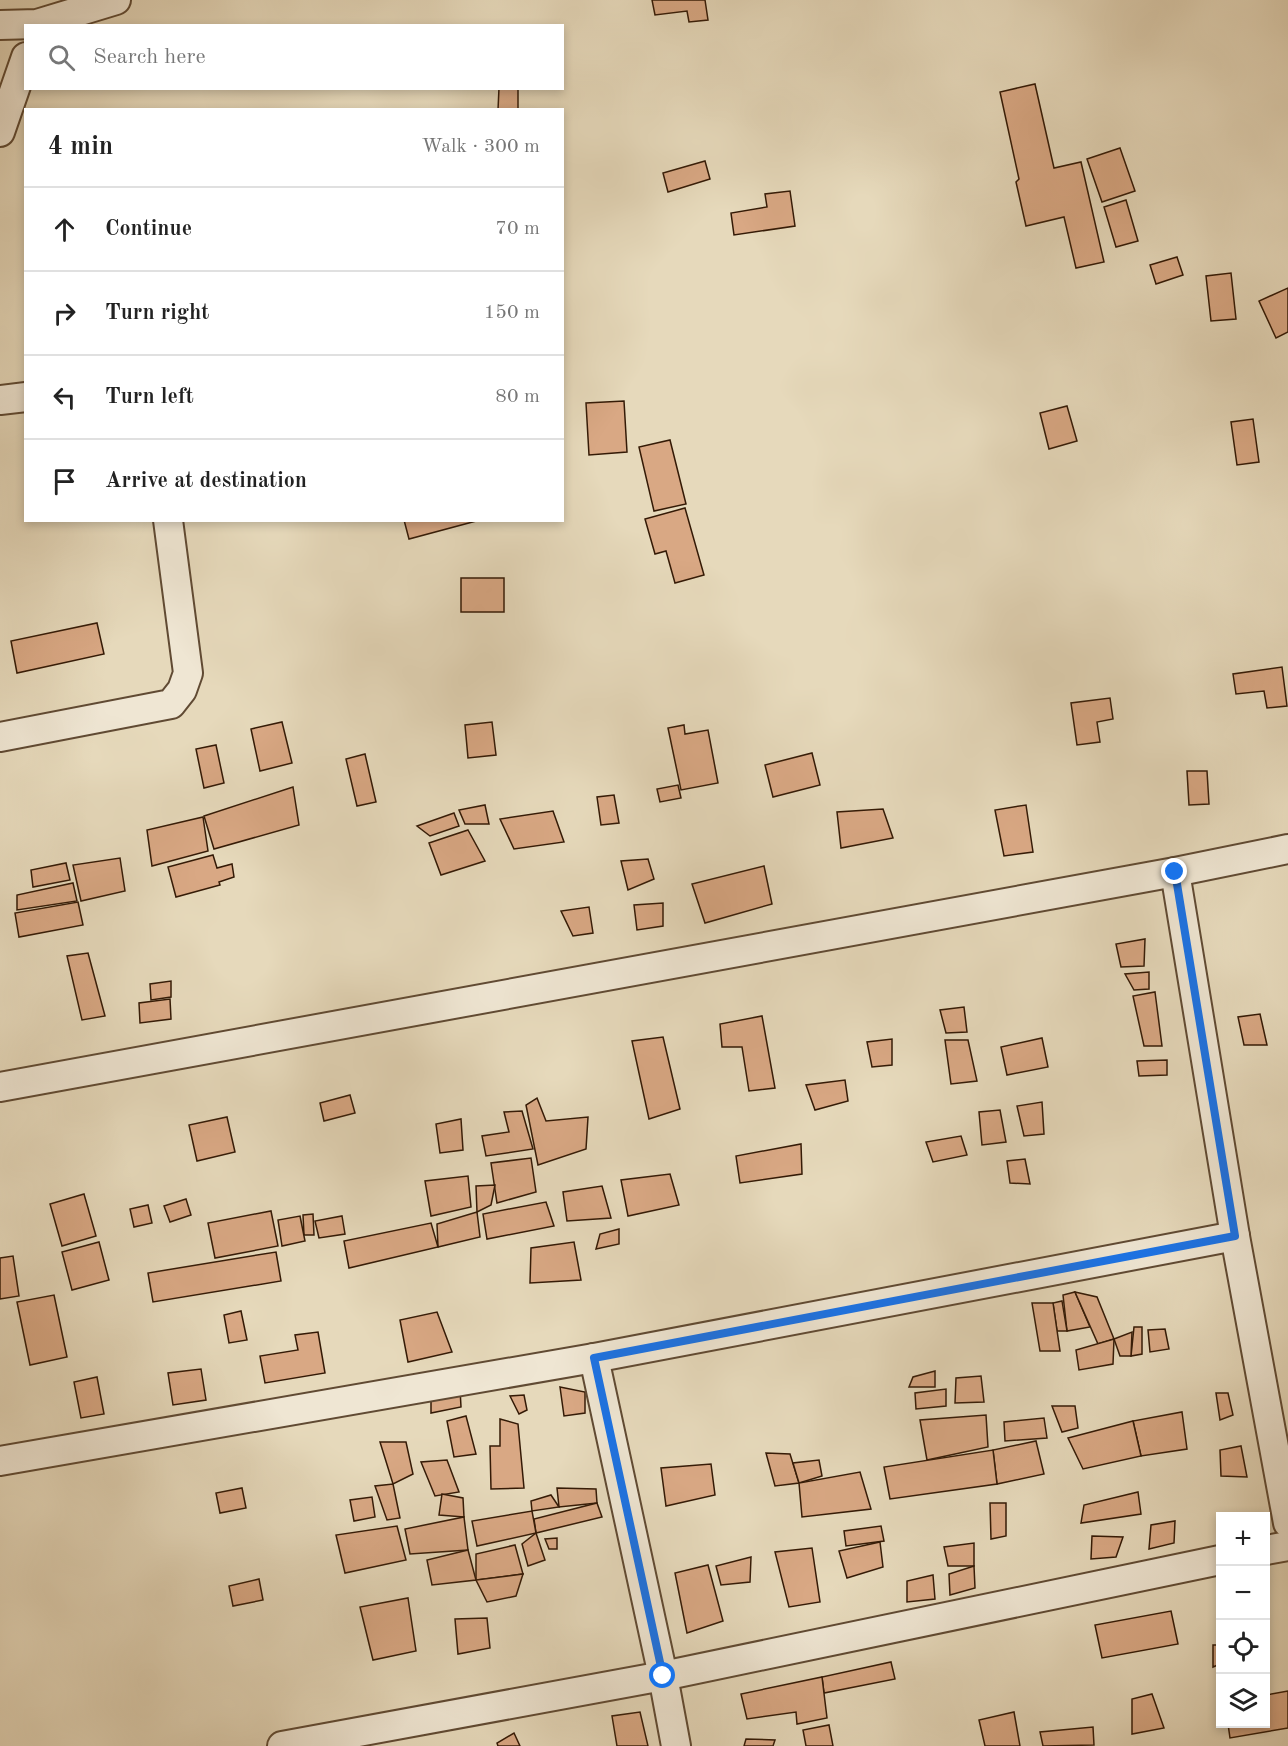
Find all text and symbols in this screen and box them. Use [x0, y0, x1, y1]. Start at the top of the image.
search box [24, 24, 564, 90]
icon: search [45, 41, 78, 74]
text: Search here [93, 46, 206, 68]
text: 4 min [48, 134, 113, 160]
text: Walk · 300 m [421, 137, 540, 157]
icon: ahead [48, 213, 81, 246]
text: Continue [105, 218, 192, 240]
text: 70 m [495, 219, 540, 239]
icon: right [48, 297, 81, 330]
text: Turn right [105, 302, 209, 324]
text: 150 m [484, 303, 540, 323]
icon: left [48, 381, 81, 414]
text: Turn left [105, 386, 194, 408]
text: 80 m [495, 387, 540, 407]
icon: arrive [48, 465, 81, 498]
text: Arrive at destination [105, 470, 307, 492]
route end [1161, 858, 1187, 884]
map controls [1216, 1512, 1270, 1728]
button: + [1216, 1512, 1270, 1566]
button: − [1216, 1566, 1270, 1620]
button: locate [1216, 1620, 1270, 1674]
route start [649, 1662, 675, 1688]
button: layers [1216, 1674, 1270, 1728]

